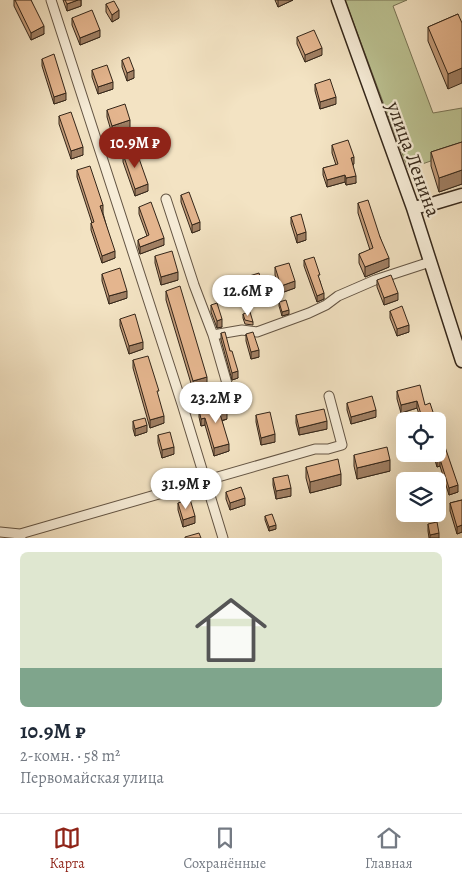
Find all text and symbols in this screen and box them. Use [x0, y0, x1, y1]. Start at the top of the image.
street label: улица Ленина [380, 97, 447, 221]
pin: 10.9M ₽ [89, 126, 181, 169]
text: 10.9M ₽ [110, 132, 160, 154]
pin: 12.6M ₽ [202, 274, 294, 317]
text: 12.6M ₽ [223, 280, 273, 302]
pin: 23.2M ₽ [170, 382, 262, 424]
text: 23.2M ₽ [190, 387, 242, 409]
map controls [396, 412, 446, 522]
button: locate [396, 412, 446, 462]
pin: 31.9M ₽ [140, 468, 232, 510]
button: layers [396, 472, 446, 522]
text: 31.9M ₽ [162, 473, 210, 495]
icon: home [186, 585, 276, 675]
text: 10.9M ₽ [20, 717, 86, 745]
text: 2-комн. · 58 m² [20, 745, 120, 767]
text: Первомайская улица [20, 767, 164, 789]
tab: Карта [49, 824, 85, 873]
tab: Сохранённые [184, 824, 266, 873]
tab: Главная [365, 824, 413, 873]

